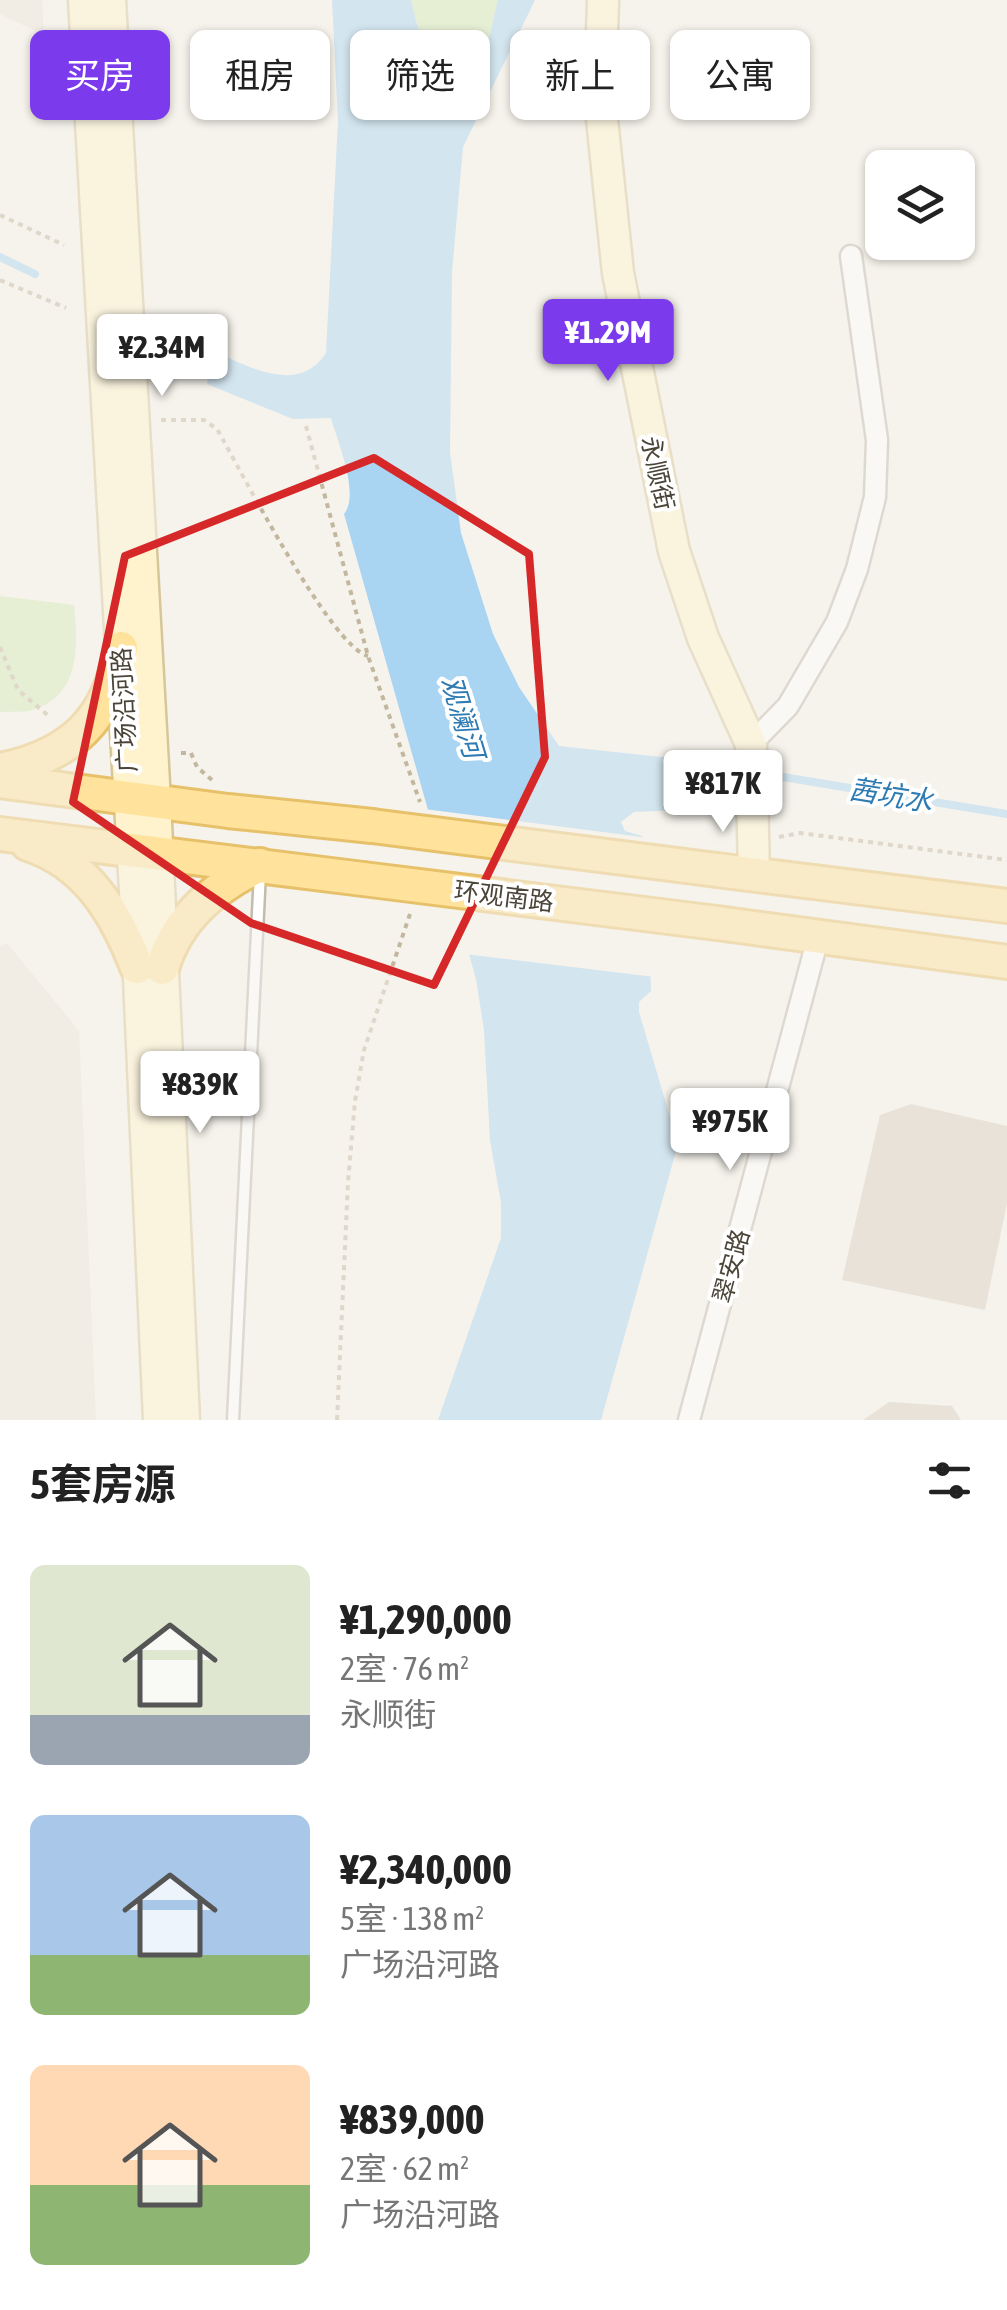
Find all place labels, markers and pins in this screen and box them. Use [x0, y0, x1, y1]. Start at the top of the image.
pin: ¥1.29M [527, 299, 689, 384]
pin: ¥2.34M [81, 314, 243, 399]
pin: ¥817K [653, 750, 793, 835]
pin: ¥839K [130, 1051, 270, 1136]
pin: ¥975K [660, 1088, 800, 1173]

